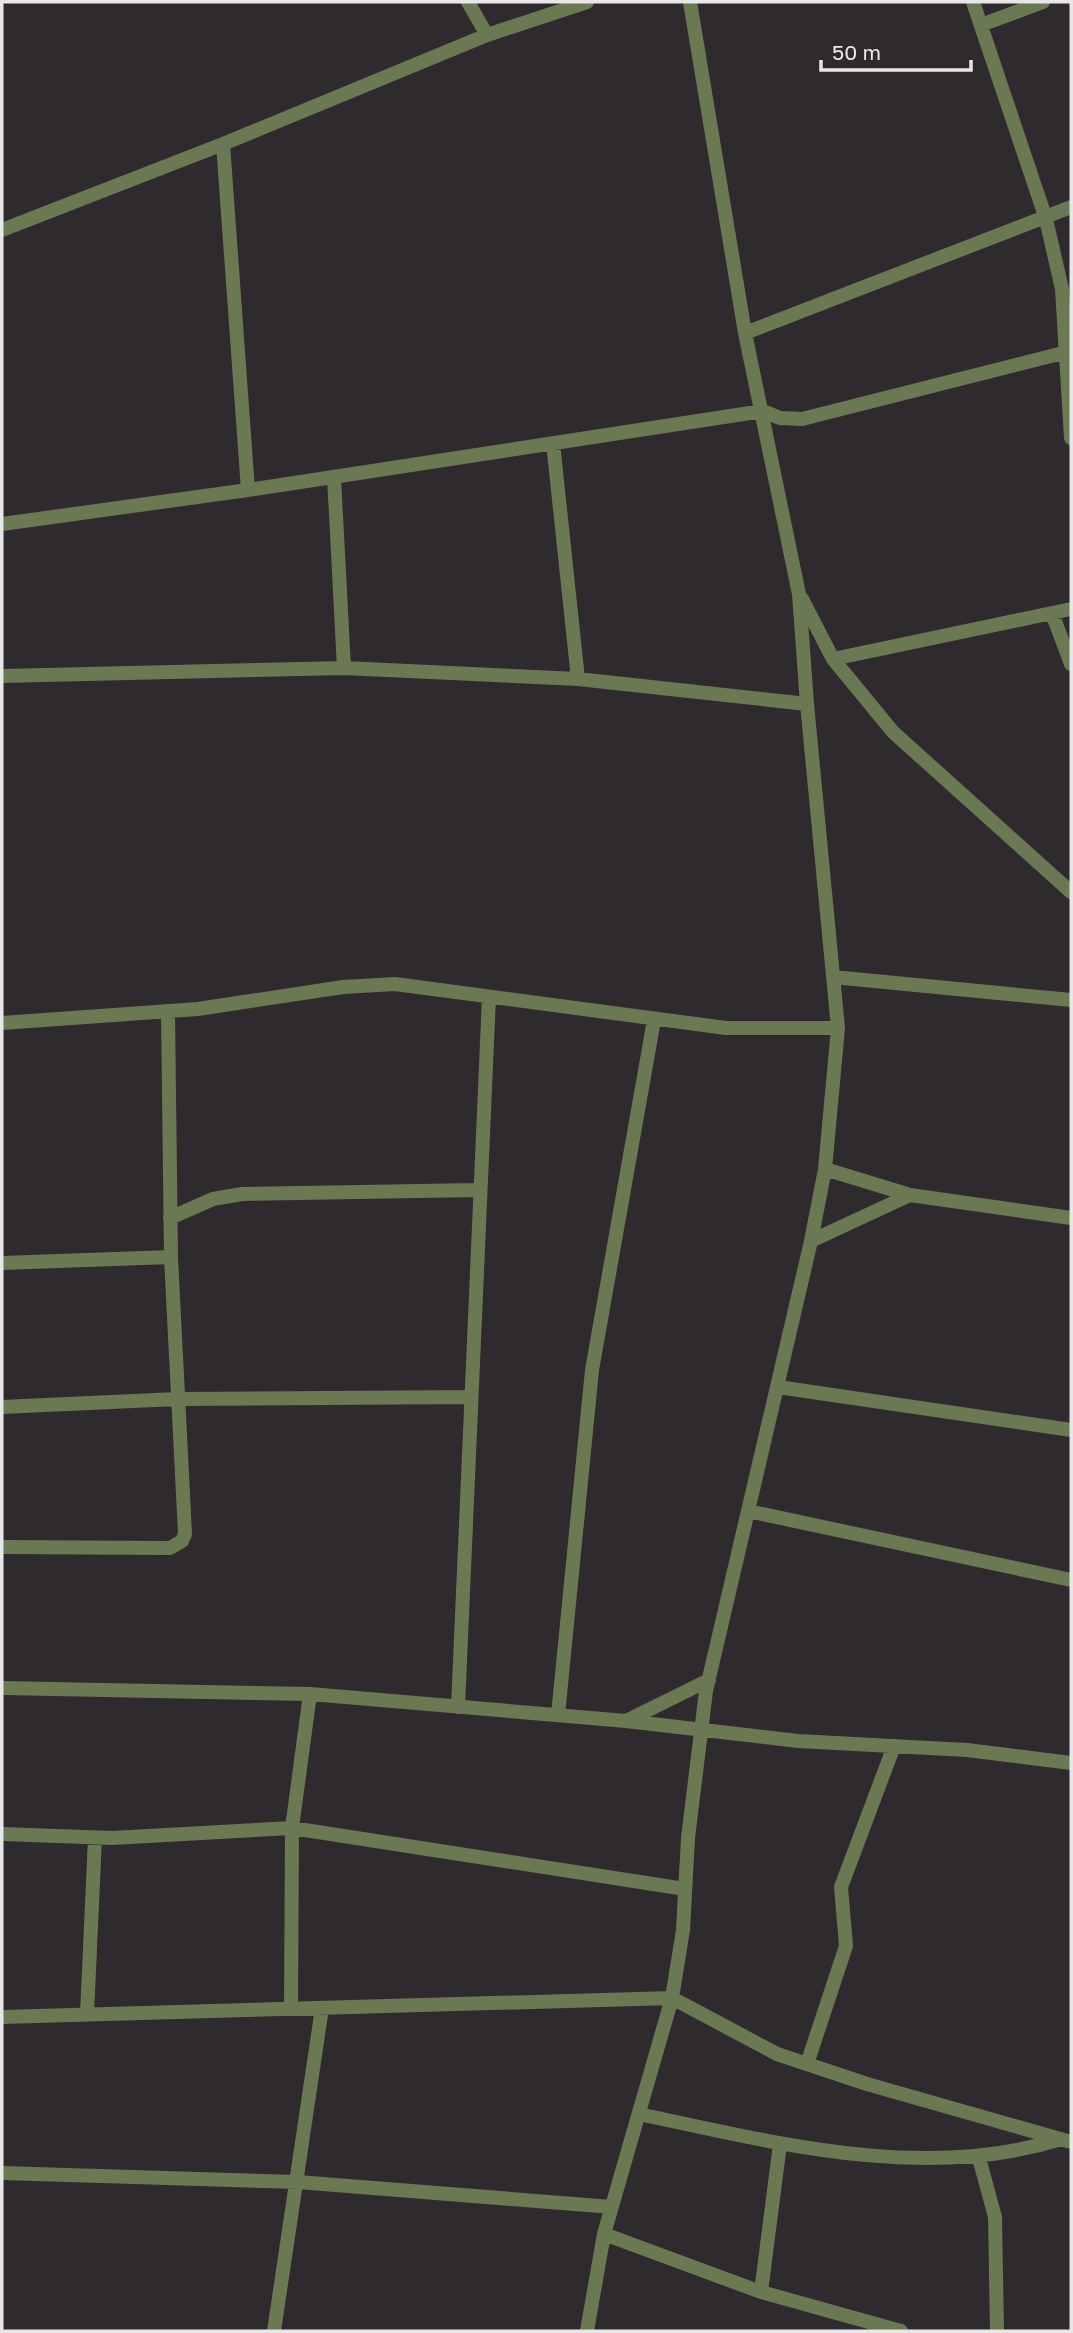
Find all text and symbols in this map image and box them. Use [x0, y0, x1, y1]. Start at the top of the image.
scale bar [821, 28, 972, 72]
text: 50 m [832, 39, 881, 65]

